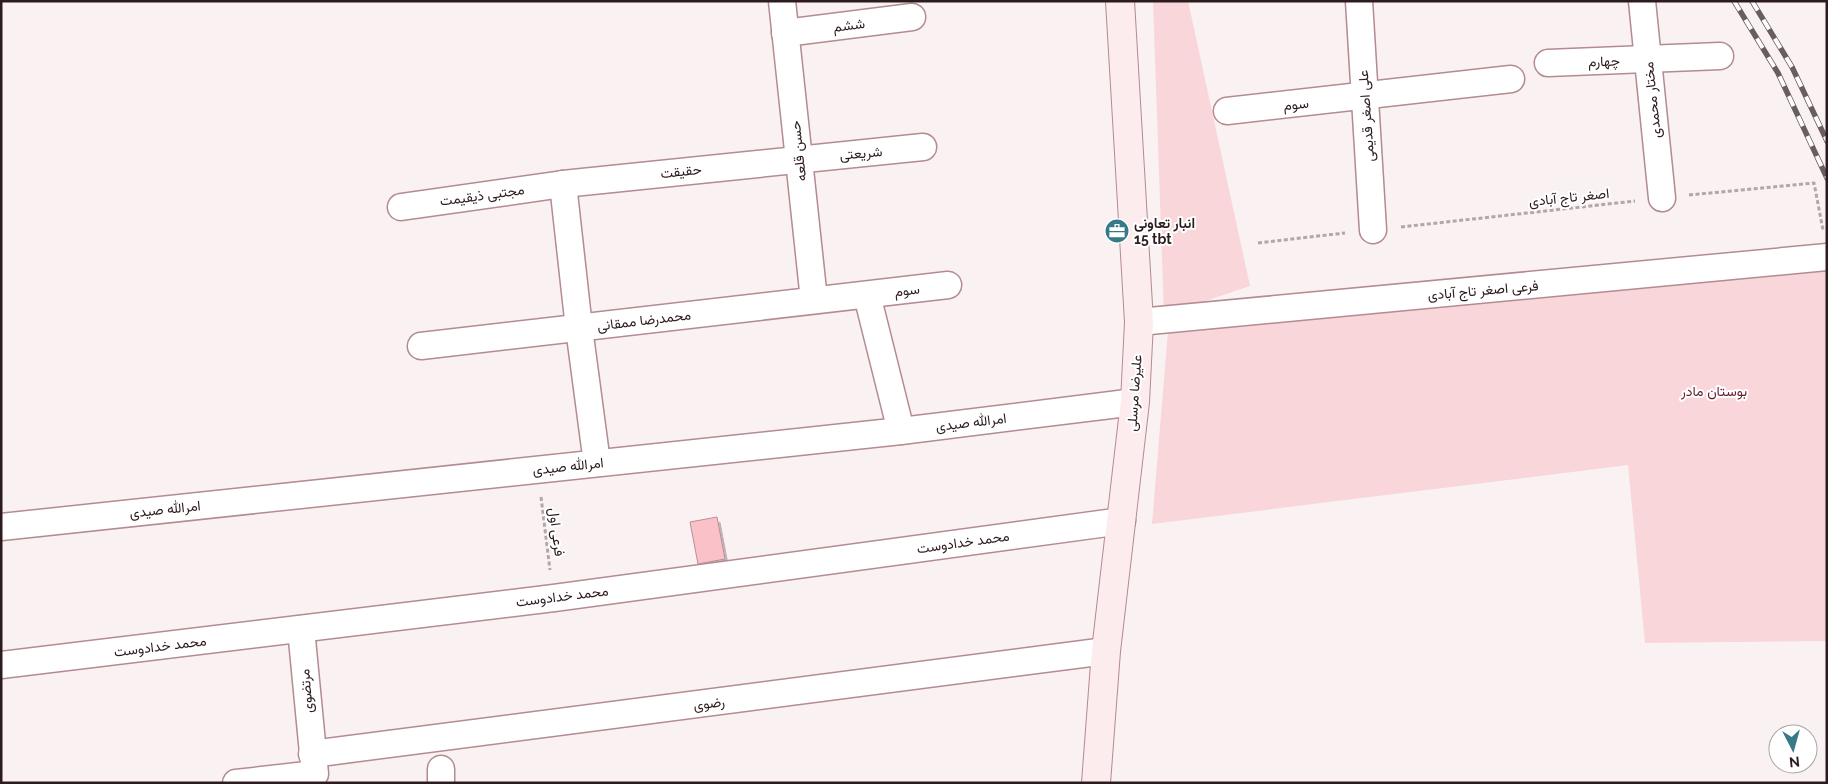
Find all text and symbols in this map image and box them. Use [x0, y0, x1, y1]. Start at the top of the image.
street label: ششم [832, 15, 866, 36]
street label: چهارم [1588, 52, 1620, 72]
street label: مختار محمدی [1640, 61, 1665, 139]
street label: علی اصغر قدیمی [1355, 70, 1378, 162]
street label: سوم [1282, 95, 1310, 114]
street label: حسن قلعه [787, 120, 810, 182]
street label: شریعتی [839, 143, 883, 164]
street label: حقیقت [660, 161, 702, 181]
street label: مجتبی ذیقیمت [439, 181, 525, 210]
street label: اصغر تاج آبادی [1528, 185, 1610, 212]
place label: انبار تعاونی 15 tbt [1134, 215, 1195, 247]
office icon: انبار تعاونی 15 tbt [1104, 218, 1130, 244]
street label: فرعی اصغر تاج آبادی [1427, 277, 1539, 306]
street label: سوم [893, 281, 921, 300]
street label: محمدرضا ممقانی [596, 306, 692, 335]
street label: علیرضا مرسلی [1123, 354, 1146, 432]
park label: بوستان مادر [1680, 383, 1747, 400]
street label: امرالله صیدی [935, 410, 1008, 435]
street label: امرالله صیدی [532, 454, 604, 479]
street label: امرالله صیدی [129, 497, 201, 522]
street label: فرعی اول [544, 507, 568, 558]
street label: محمد خدادوست [916, 528, 1010, 557]
street label: محمد خدادوست [515, 582, 609, 611]
street label: محمد خدادوست [113, 632, 207, 661]
street label: مرتضوی [296, 668, 317, 714]
street label: رضوی [692, 693, 726, 714]
north arrow [1768, 724, 1818, 774]
text: N [1788, 753, 1801, 770]

